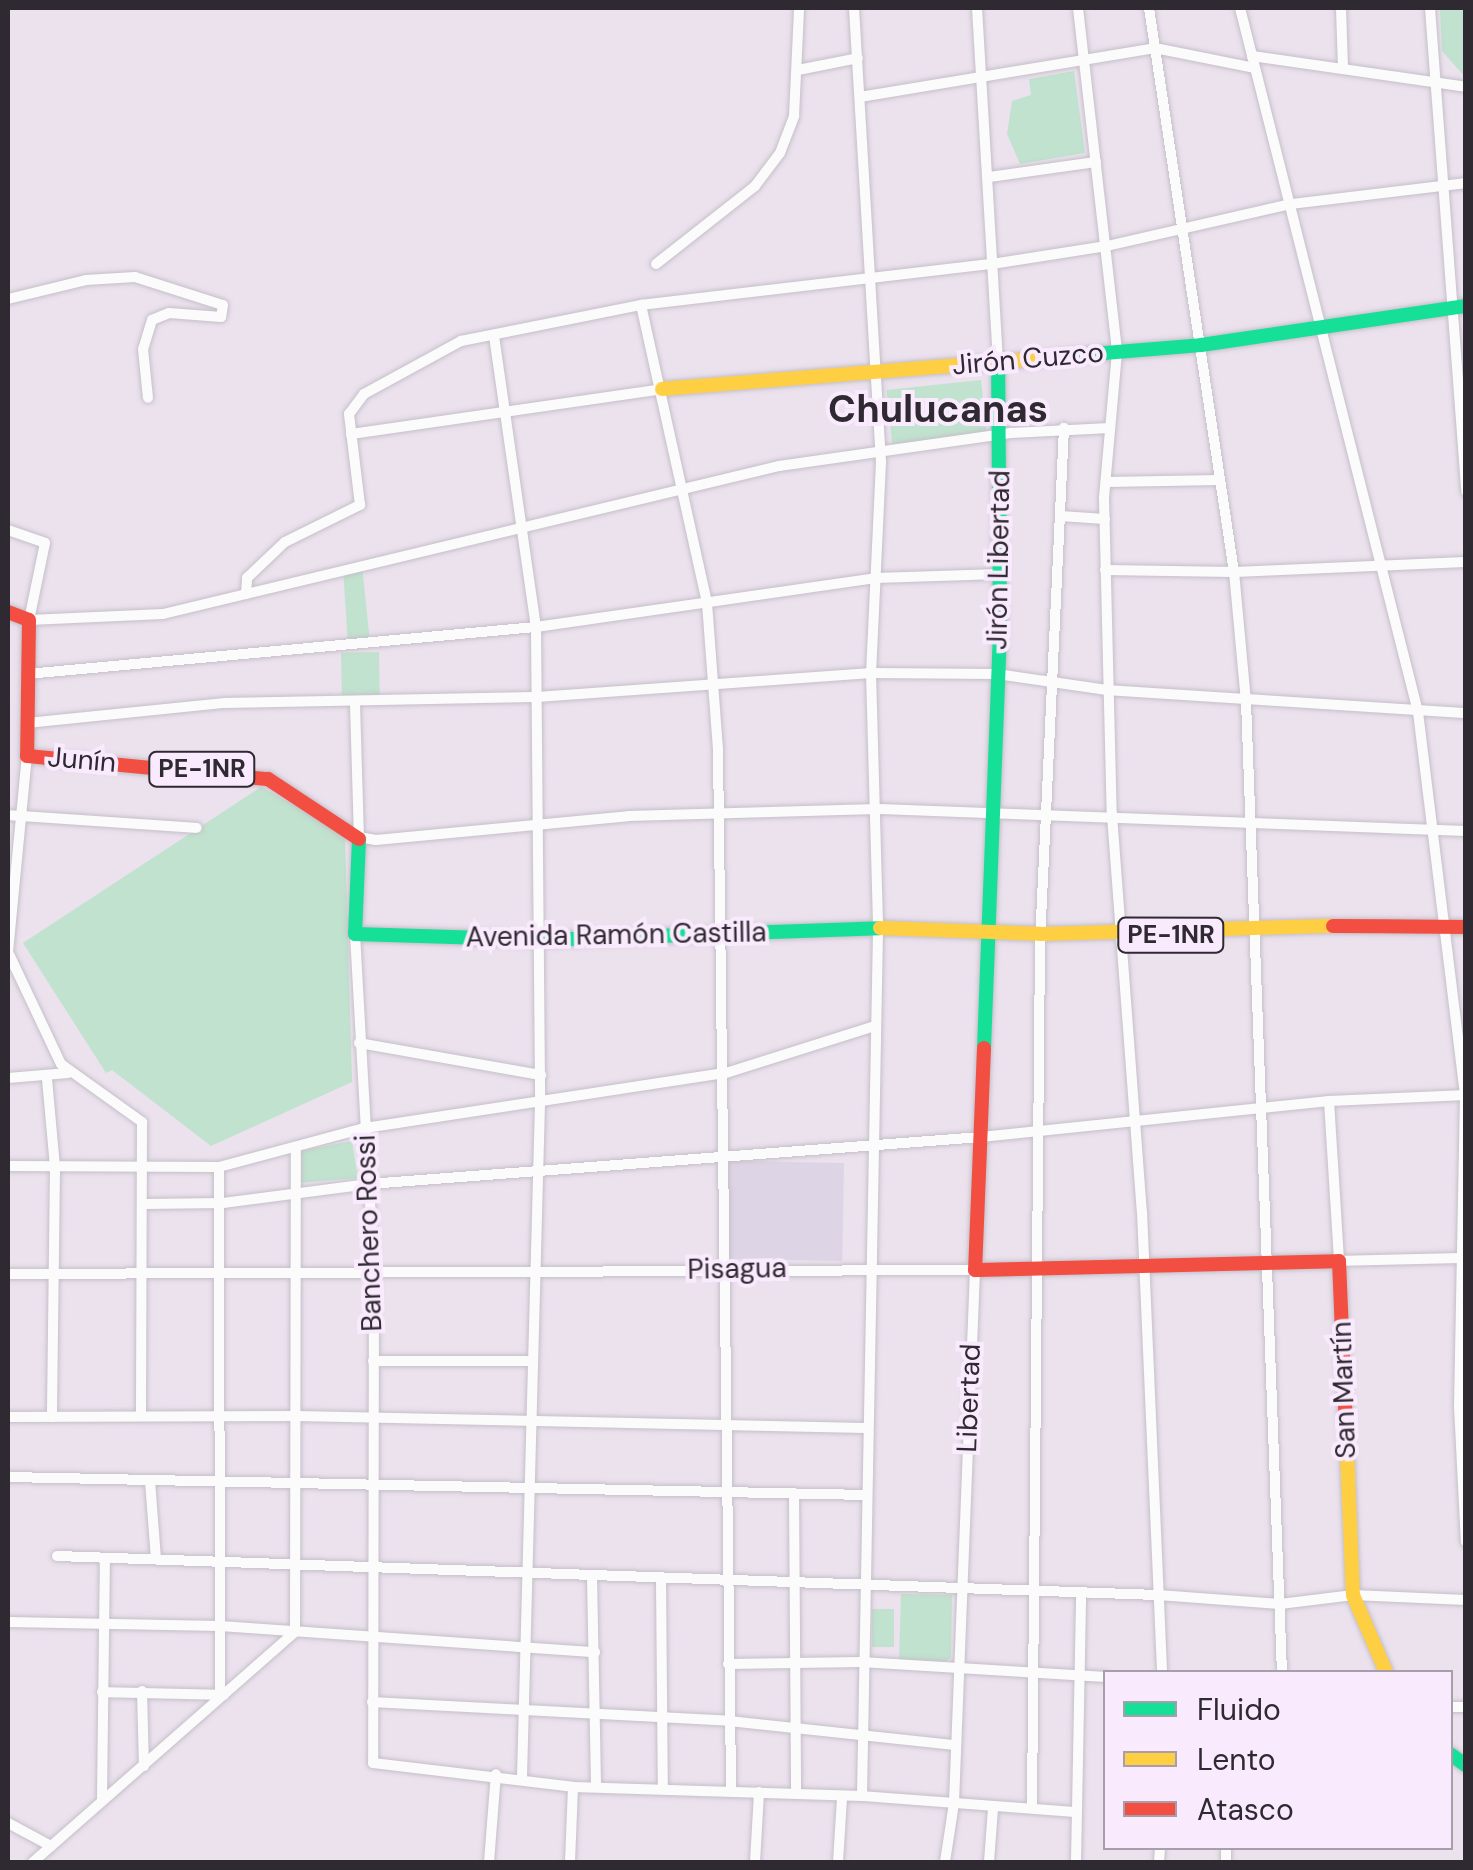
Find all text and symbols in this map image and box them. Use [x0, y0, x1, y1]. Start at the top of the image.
street label: Jirón Cuzco [951, 336, 1105, 382]
district label: Chulucanas [828, 387, 1048, 433]
street label: Jirón Libertad [981, 470, 1017, 650]
street label: Junín [46, 740, 118, 780]
road number: PE-1NR [147, 749, 257, 789]
road number: PE-1NR [1116, 915, 1226, 955]
street label: Avenida Ramón Castilla [465, 916, 767, 954]
street label: Banchero Rossi [349, 1134, 389, 1332]
street label: Pisagua [687, 1251, 787, 1287]
street label: San Martín [1325, 1321, 1363, 1459]
street label: Libertad [950, 1343, 988, 1453]
legend [1103, 1670, 1453, 1850]
text: Fluido [1197, 1690, 1281, 1729]
text: Lento [1197, 1740, 1276, 1779]
text: Atasco [1197, 1790, 1294, 1829]

